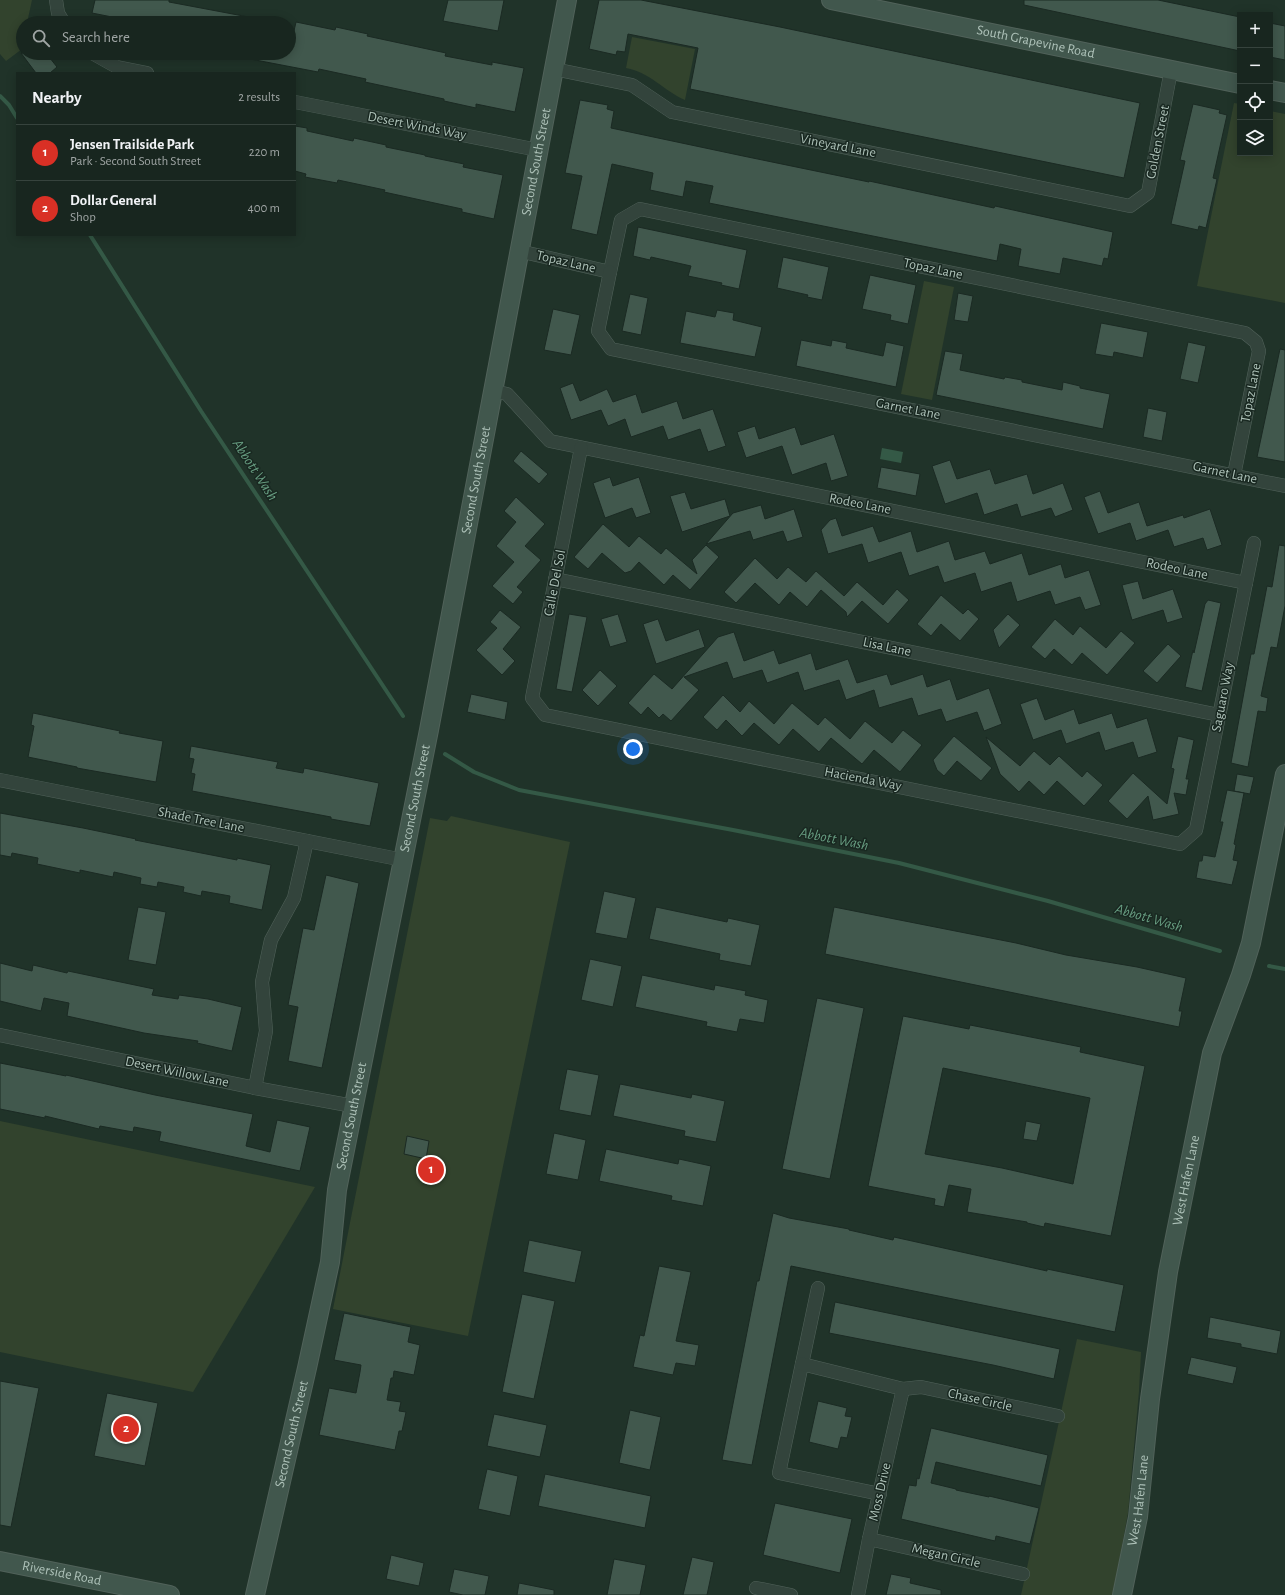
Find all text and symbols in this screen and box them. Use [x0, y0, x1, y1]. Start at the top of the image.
map controls [1237, 12, 1273, 156]
button: + [1237, 12, 1273, 48]
search box [16, 16, 296, 60]
street label: South Grapevine Road [975, 23, 1096, 61]
icon: search [30, 27, 52, 49]
text: Search here [62, 30, 130, 45]
button: − [1237, 48, 1273, 84]
button: locate [1237, 84, 1273, 120]
text: Nearby [32, 89, 82, 106]
text: 2 results [238, 91, 280, 104]
street label: Golden Street [1144, 104, 1172, 180]
street label: Second South Street [519, 106, 554, 217]
street label: Desert Winds Way [366, 110, 468, 142]
button: layers [1237, 120, 1273, 156]
street label: Vineyard Lane [799, 132, 877, 160]
text: Jensen Trailside Park [70, 137, 194, 152]
text: 1 [43, 146, 47, 159]
text: 220 m [249, 146, 280, 159]
text: Park · Second South Street [70, 155, 201, 168]
text: Dollar General [70, 193, 157, 208]
text: 2 [42, 202, 48, 215]
text: 400 m [247, 202, 280, 215]
text: Shop [70, 211, 96, 224]
street label: Topaz Lane [535, 248, 597, 276]
street label: Topaz Lane [902, 256, 964, 282]
street label: Topaz Lane [1238, 362, 1264, 424]
street label: Garnet Lane [875, 396, 941, 422]
street label: Second South Street [459, 425, 493, 535]
water label: Abbott Wash [229, 436, 280, 503]
street label: Garnet Lane [1192, 459, 1258, 487]
street label: Rodeo Lane [828, 491, 892, 517]
street label: Calle Del Sol [542, 549, 568, 617]
street label: Rodeo Lane [1145, 556, 1209, 582]
street label: Lisa Lane [862, 635, 912, 659]
street label: Saguaro Way [1209, 661, 1237, 733]
your location [623, 739, 643, 759]
street label: Second South Street [398, 743, 433, 853]
street label: Hacienda Way [823, 765, 903, 793]
street label: Shade Tree Lane [157, 805, 245, 835]
water label: Abbott Wash [797, 825, 870, 853]
water label: Abbott Wash [1112, 901, 1185, 935]
street label: Desert Willow Lane [124, 1054, 230, 1090]
street label: Second South Street [334, 1061, 369, 1171]
street label: West Hafen Lane [1171, 1134, 1202, 1227]
pin: 1 [418, 1155, 444, 1185]
street label: Second South Street [273, 1379, 311, 1489]
street label: Chase Circle [947, 1386, 1013, 1414]
pin: 2 [113, 1414, 139, 1444]
street label: West Hafen Lane [1125, 1454, 1151, 1547]
street label: Moss Drive [866, 1461, 894, 1523]
street label: Megan Circle [910, 1541, 982, 1571]
street label: Riverside Road [21, 1559, 103, 1588]

